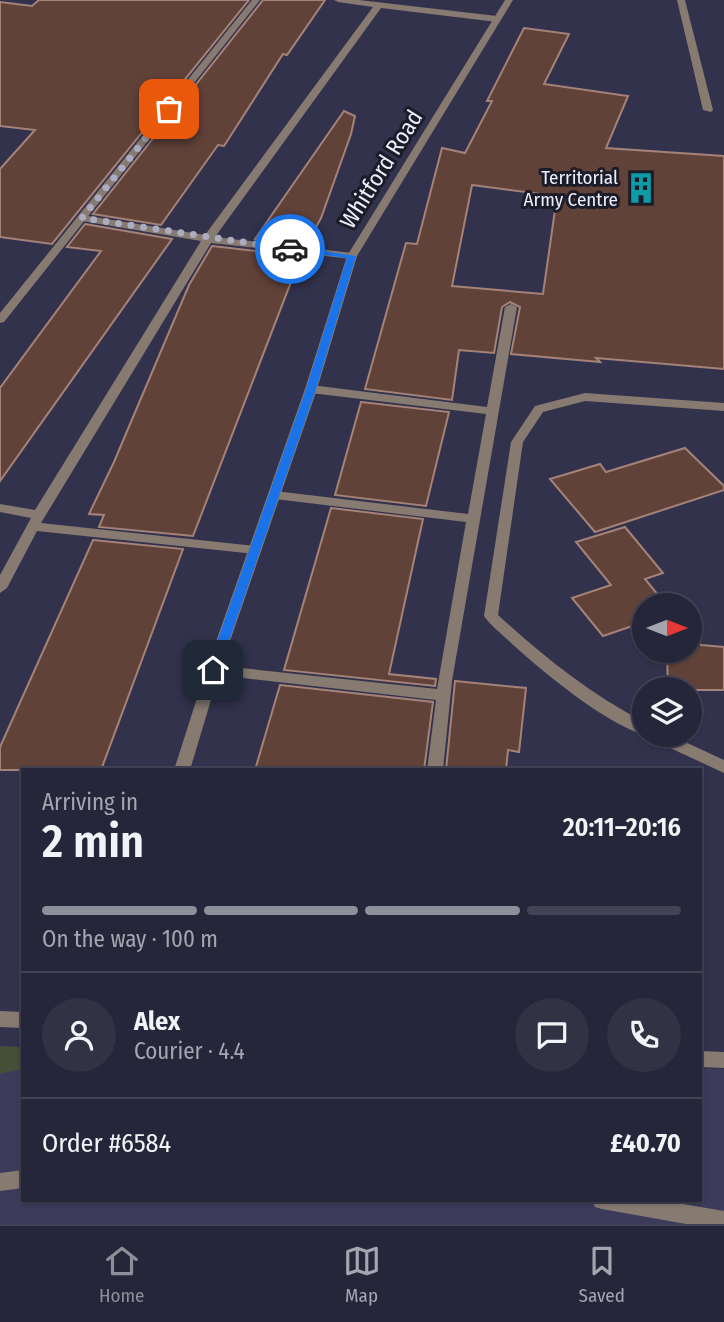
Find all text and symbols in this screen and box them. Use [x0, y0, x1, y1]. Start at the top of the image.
pin [139, 79, 199, 139]
icon: bag [150, 90, 188, 128]
street label: Whitford Road [334, 105, 428, 233]
place label: Territorial Army Centre [524, 166, 618, 211]
building icon: Territorial Army Centre [624, 171, 658, 205]
courier [255, 214, 325, 284]
icon: car [271, 230, 309, 268]
north arrow [632, 593, 702, 663]
map controls [632, 593, 702, 747]
pin [183, 640, 243, 700]
icon: home [194, 651, 232, 689]
button: layers [632, 677, 702, 747]
text: Arriving in [42, 788, 138, 816]
text: 20:11–20:16 [563, 812, 681, 843]
text: 2 min [42, 814, 144, 869]
text: On the way · 100 m [42, 925, 218, 953]
button: person [42, 998, 116, 1072]
button: chat [515, 998, 589, 1072]
button: phone [607, 998, 681, 1072]
text: Alex [134, 1006, 180, 1037]
text: Courier · 4.4 [134, 1037, 245, 1065]
text: Order #6584 [42, 1128, 171, 1159]
text: £40.70 [610, 1128, 681, 1159]
tab: Home [99, 1242, 145, 1307]
tab: Map [343, 1242, 381, 1307]
tab: Saved [579, 1242, 625, 1307]

